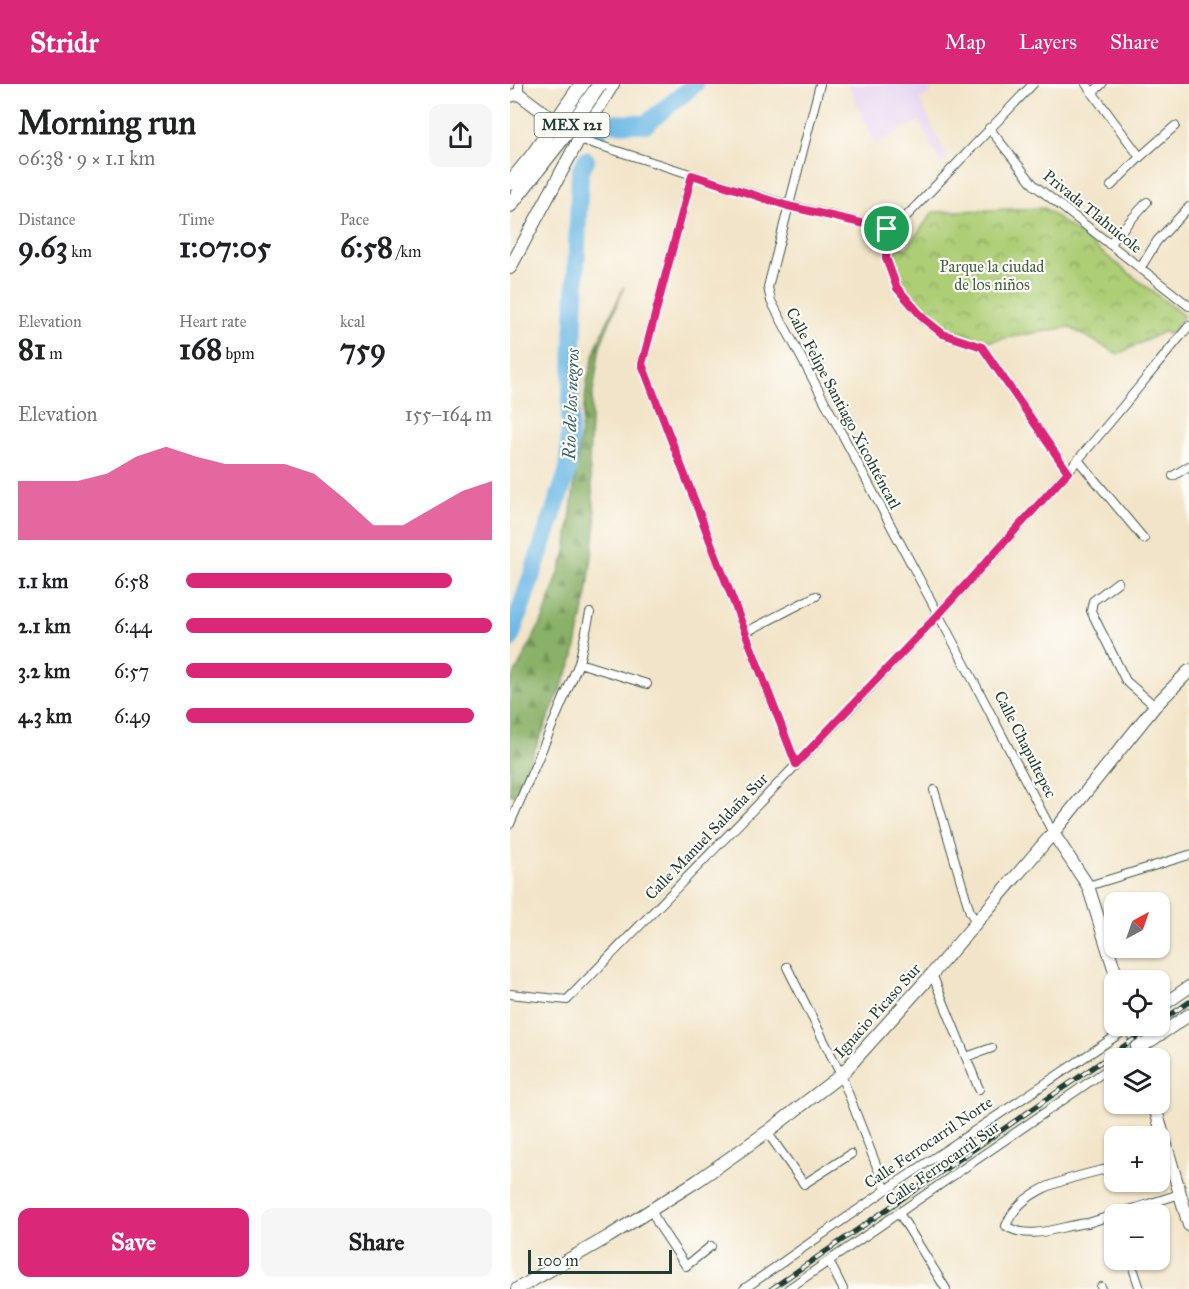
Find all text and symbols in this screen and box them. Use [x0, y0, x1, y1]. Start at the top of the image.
text: Stridr [30, 25, 99, 60]
text: Map [945, 29, 986, 55]
text: Layers [1019, 29, 1077, 55]
text: Share [1110, 29, 1159, 55]
text: Morning run [18, 103, 196, 143]
button: share [429, 104, 492, 167]
road number: MEX 121 [535, 113, 610, 137]
text: 06:38 · 9 × 1.1 km [18, 146, 155, 170]
street label: Privada Tlahuicole [1039, 166, 1146, 257]
pin [861, 203, 912, 254]
text: Distance [18, 210, 75, 229]
text: Time [179, 210, 214, 229]
text: Pace [340, 210, 369, 229]
icon: arrive [870, 212, 903, 245]
text: 9.63 [18, 229, 68, 265]
text: 1:07:05 [179, 229, 271, 265]
text: 6:58 [340, 229, 393, 265]
text: km [68, 242, 92, 261]
text: /km [393, 242, 421, 261]
park label: Parque la ciudad de los niños [940, 257, 1044, 294]
street label: Calle Felipe Santiago Xicohténcatl [781, 304, 905, 513]
text: Elevation [18, 312, 82, 331]
text: Heart rate [179, 312, 246, 331]
text: kcal [340, 312, 365, 331]
text: 81 [18, 331, 46, 367]
text: 168 [179, 331, 222, 367]
text: 759 [340, 331, 386, 367]
text: m [46, 344, 63, 363]
text: bpm [222, 344, 255, 363]
water label: Rio de los negros [558, 347, 584, 461]
text: Elevation [18, 402, 97, 426]
text: 155–164 m [405, 402, 492, 426]
text: 1.1 km [18, 569, 68, 593]
text: 6:58 [114, 569, 149, 593]
text: 2.1 km [18, 614, 71, 638]
text: 6:44 [114, 614, 152, 638]
text: 3.2 km [18, 659, 70, 683]
text: 6:57 [114, 659, 149, 683]
street label: Calle Chapultepec [990, 688, 1061, 801]
text: 4.3 km [18, 704, 72, 728]
text: 6:49 [114, 704, 151, 728]
street label: Calle Manuel Saldaña Sur [641, 769, 772, 904]
north arrow [1104, 892, 1170, 958]
map controls [1104, 892, 1170, 1270]
street label: Ignacio Picaso Sur [830, 959, 925, 1062]
button: locate [1104, 970, 1170, 1036]
button: layers [1104, 1048, 1170, 1114]
street label: Calle Ferrocarril Norte [861, 1092, 996, 1192]
street label: Calle Ferrocarril Sur [882, 1117, 1003, 1210]
button: + [1104, 1126, 1170, 1192]
button: − [1104, 1204, 1170, 1270]
button: Save [18, 1208, 249, 1277]
button: Share [261, 1208, 492, 1277]
scale bar [528, 1247, 672, 1274]
text: 100 m [537, 1251, 579, 1270]

